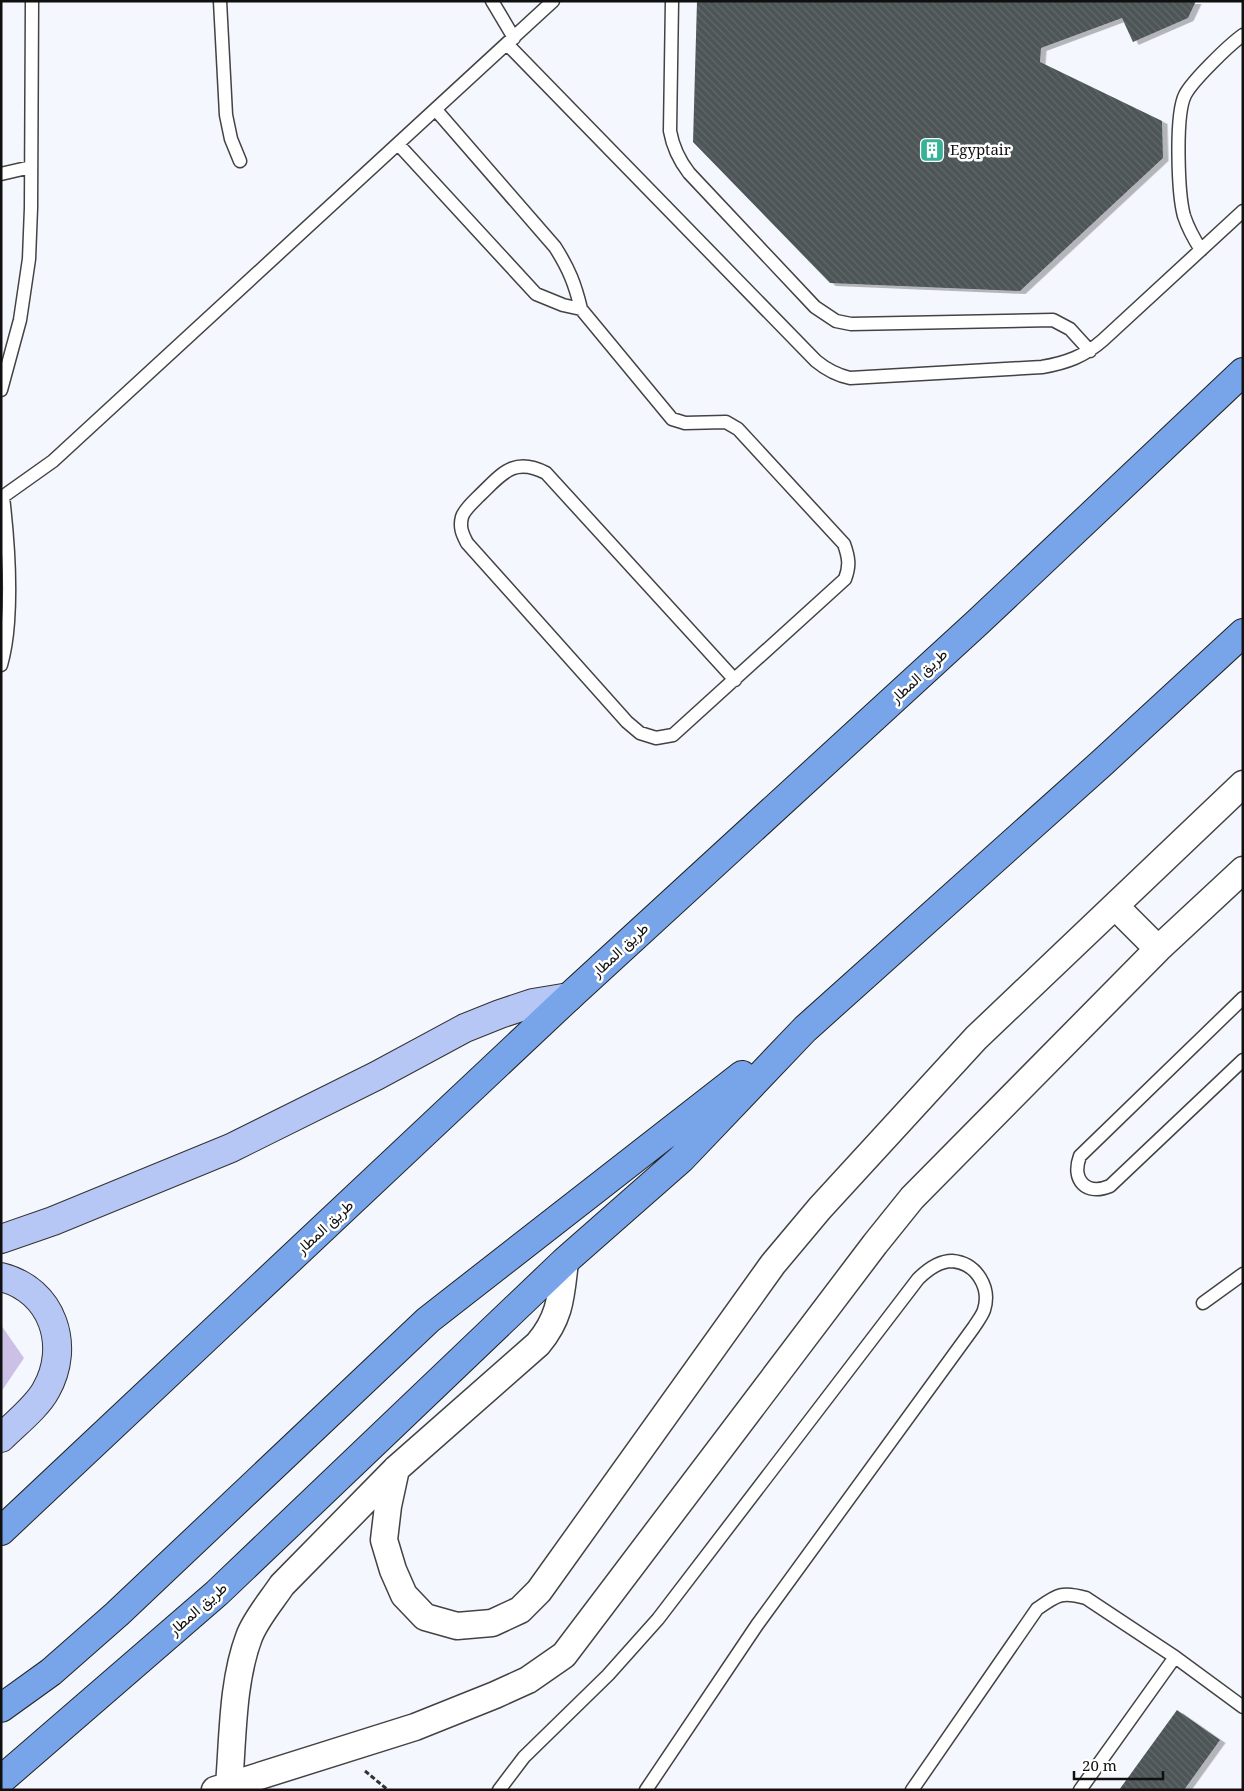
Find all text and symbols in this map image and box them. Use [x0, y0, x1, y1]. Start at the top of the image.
building icon: Egyptair [919, 137, 945, 163]
place label: Egyptair [950, 139, 1011, 159]
street label: طريق المطار [885, 643, 952, 708]
street label: طريق المطار [586, 917, 653, 982]
street label: طريق المطار [291, 1194, 358, 1259]
street label: طريق المطار [163, 1577, 232, 1641]
scale bar [1074, 1748, 1163, 1780]
text: 20 m [1082, 1755, 1117, 1775]

